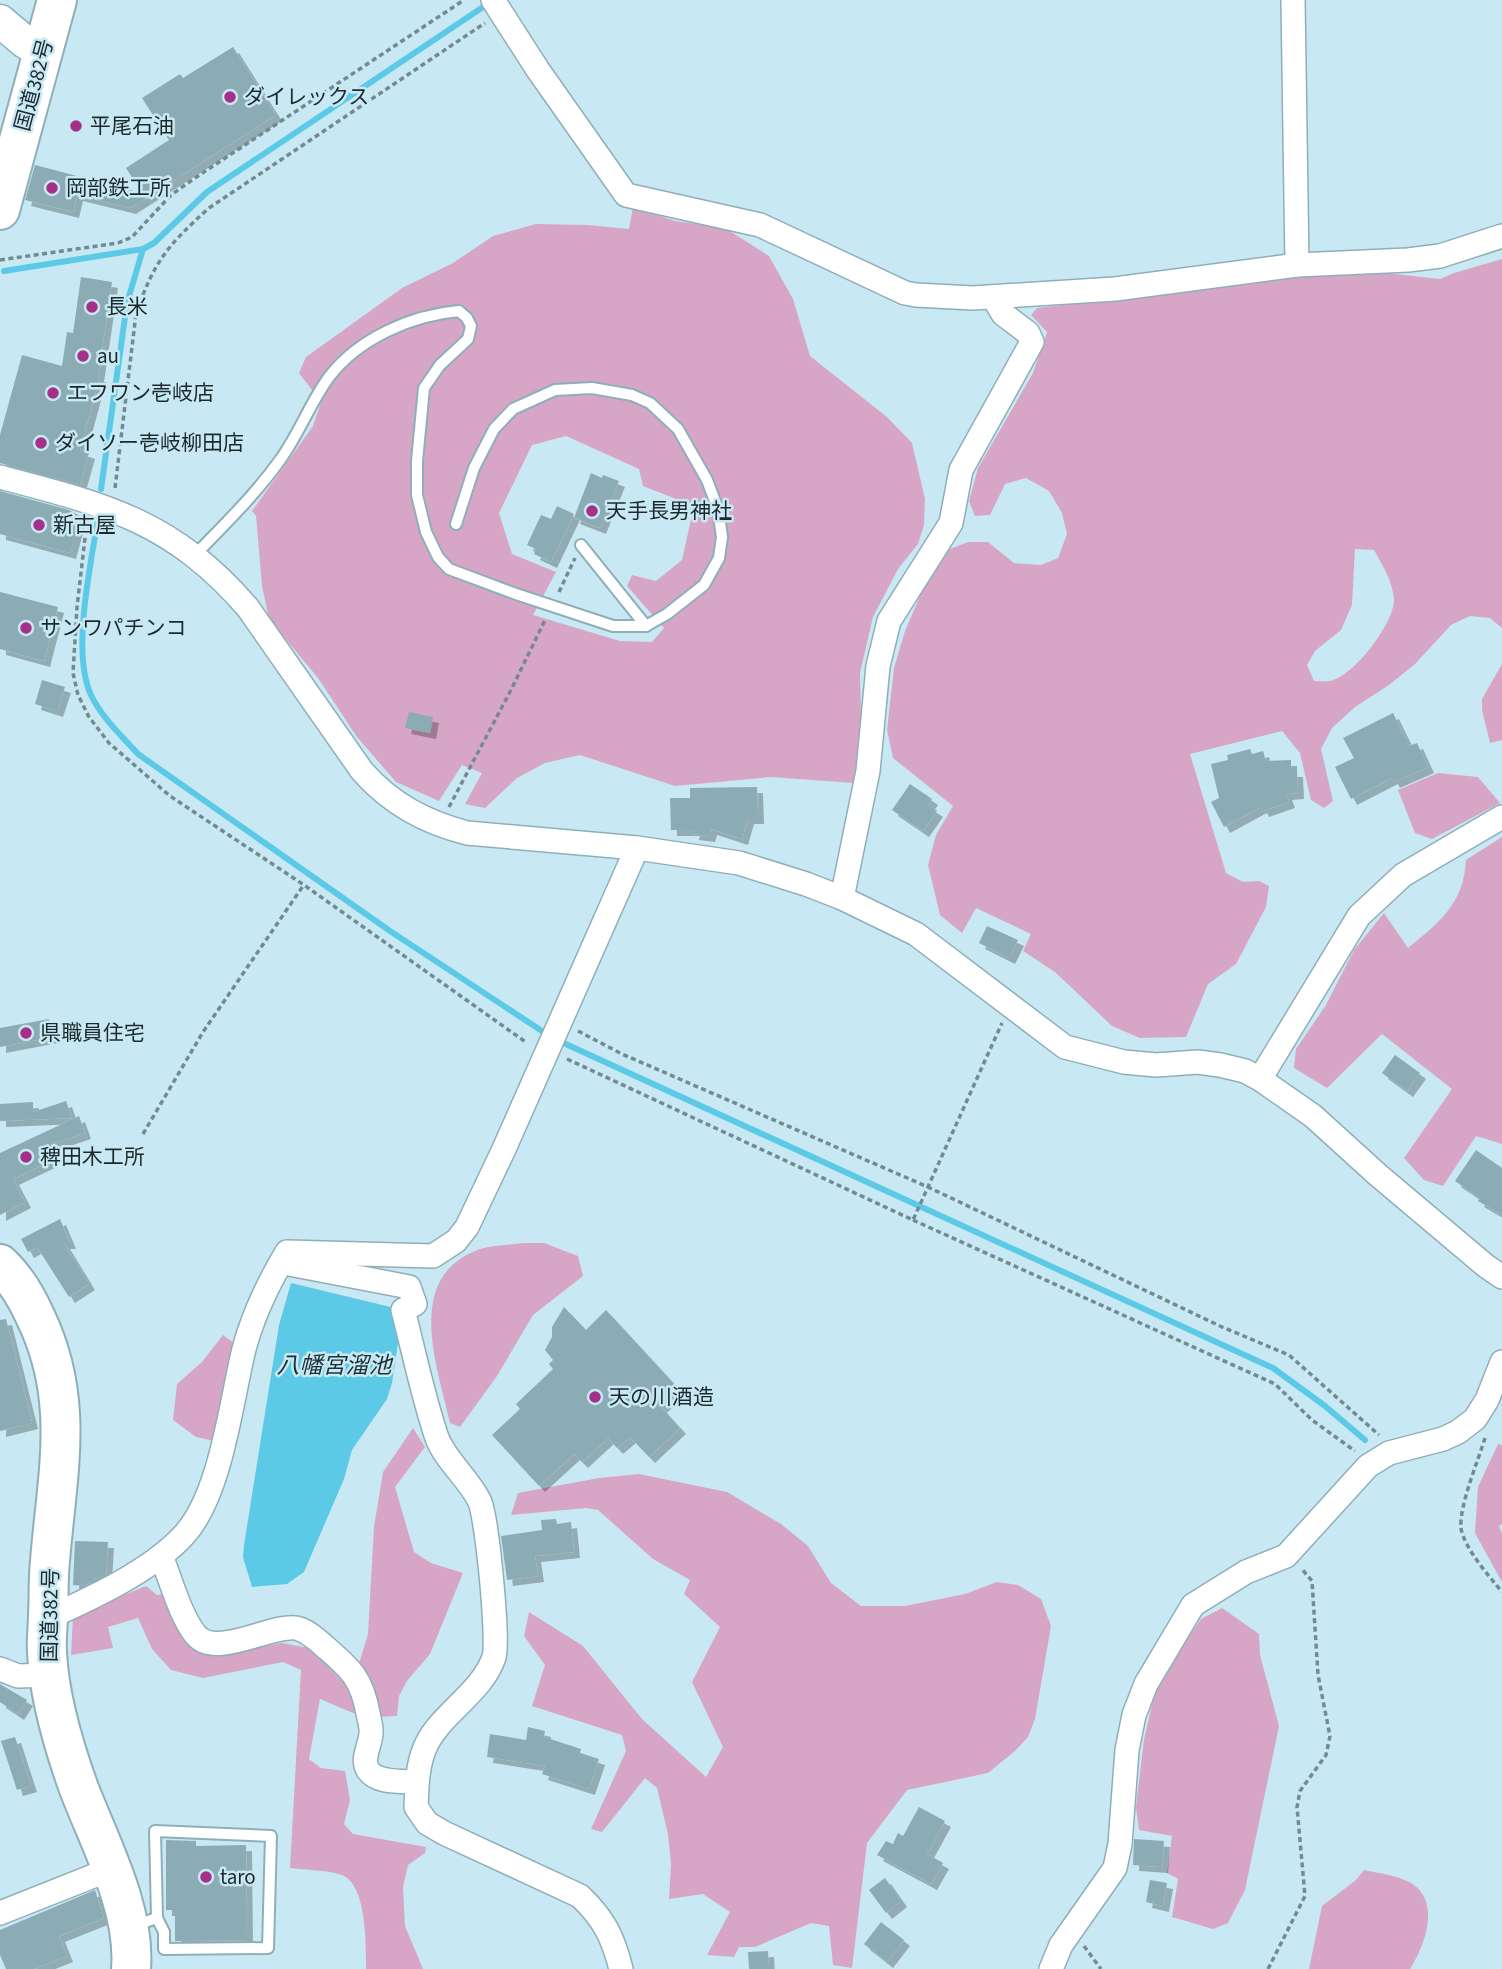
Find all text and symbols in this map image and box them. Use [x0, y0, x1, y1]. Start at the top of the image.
street label: 国道382号 [7, 36, 61, 134]
place label: ダイレックス [244, 82, 369, 112]
marker: ダイレックス [222, 89, 238, 105]
place label: 平尾石油 [90, 111, 174, 141]
marker: 平尾石油 [68, 118, 84, 134]
place label: 岡部鉄工所 [66, 173, 171, 203]
marker: 岡部鉄工所 [44, 180, 60, 196]
place label: 長米 [106, 292, 148, 322]
marker: 長米 [84, 299, 100, 315]
place label: au [97, 341, 119, 371]
marker: au [75, 348, 91, 364]
place label: エフワン壱岐店 [67, 378, 214, 408]
marker: エフワン壱岐店 [45, 385, 61, 401]
place label: ダイソー壱岐柳田店 [55, 428, 244, 458]
marker: ダイソー壱岐柳田店 [33, 435, 49, 451]
place label: 天手長男神社 [606, 496, 732, 526]
marker: 天手長男神社 [584, 503, 600, 519]
place label: 新古屋 [53, 510, 116, 540]
marker: 新古屋 [31, 517, 47, 533]
place label: サンワパチンコ [40, 613, 187, 643]
marker: サンワパチンコ [18, 620, 34, 636]
place label: 県職員住宅 [40, 1018, 145, 1048]
marker: 県職員住宅 [18, 1025, 34, 1041]
place label: 稗田木工所 [40, 1142, 145, 1172]
marker: 稗田木工所 [18, 1149, 34, 1165]
water label: 八幡宮溜池 [277, 1349, 394, 1382]
place label: 天の川酒造 [609, 1382, 714, 1412]
marker: 天の川酒造 [587, 1389, 603, 1405]
street label: 国道382号 [34, 1568, 66, 1662]
place label: taro [220, 1862, 256, 1892]
marker: taro [198, 1869, 214, 1885]

